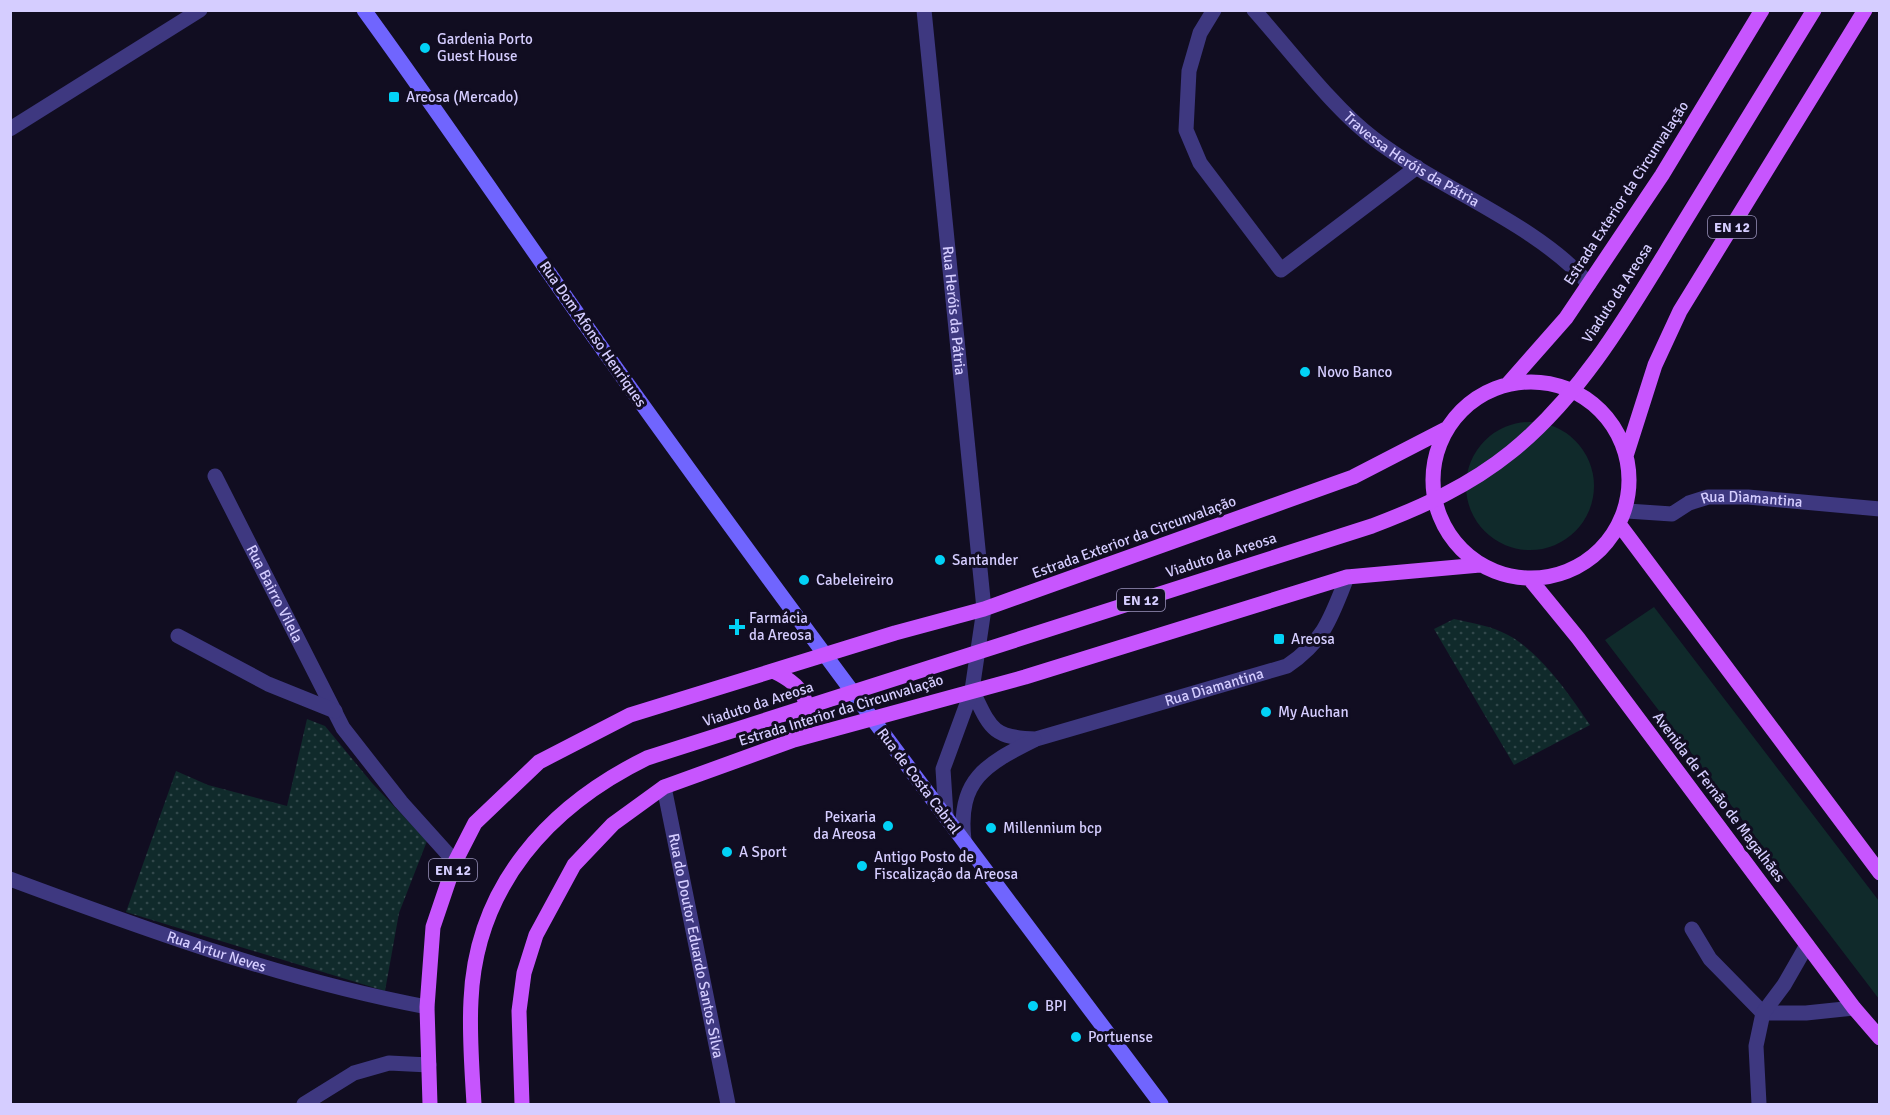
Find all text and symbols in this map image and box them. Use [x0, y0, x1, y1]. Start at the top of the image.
place label: Gardenia Porto Guest House [437, 30, 533, 65]
marker: Gardenia Porto Guest House [418, 41, 432, 55]
place label: Areosa (Mercado) [406, 88, 518, 106]
marker: Areosa (Mercado) [387, 90, 401, 104]
street label: Estrada Exterior da Circunvalação [1560, 97, 1692, 288]
street label: Travessa Heróis da Pátria [1340, 108, 1483, 211]
road number: EN 12 [1708, 216, 1756, 238]
street label: Viaduto da Areosa [1578, 240, 1656, 346]
street label: Rua Heróis da Pátria [939, 245, 970, 376]
street label: Rua Dom Afonso Henriques [536, 258, 650, 411]
place label: Novo Banco [1317, 363, 1392, 381]
marker: Novo Banco [1298, 365, 1312, 379]
street label: Rua Diamantina [1698, 488, 1803, 511]
street label: Estrada Exterior da Circunvalação [1029, 492, 1239, 582]
street label: Viaduto da Areosa [1163, 529, 1279, 581]
street label: Rua Bairro Vilela [243, 542, 307, 645]
place label: Santander [952, 551, 1019, 569]
marker: Santander [933, 553, 947, 567]
place label: Cabeleireiro [816, 571, 894, 589]
marker: Cabeleireiro [797, 573, 811, 587]
road number: EN 12 [1117, 589, 1165, 611]
place label: Farmácia da Areosa [749, 609, 812, 644]
marker: Farmácia da Areosa [730, 620, 744, 634]
place label: Areosa [1291, 630, 1335, 648]
marker: Areosa [1272, 632, 1286, 646]
street label: Rua Diamantina [1162, 664, 1266, 710]
street label: Estrada Interior da Circunvalação [736, 670, 946, 750]
street label: Viaduto da Areosa [700, 678, 816, 730]
place label: My Auchan [1278, 703, 1349, 721]
marker: My Auchan [1259, 705, 1273, 719]
street label: Avenida de Fernão de Magalhães [1649, 708, 1789, 886]
street label: Rua de Costa Cabral [873, 725, 965, 837]
place label: Peixaria da Areosa [813, 808, 876, 843]
marker: Peixaria da Areosa [881, 819, 895, 833]
place label: Millennium bcp [1003, 819, 1102, 837]
marker: Millennium bcp [984, 821, 998, 835]
street label: Rua do Doutor Eduardo Santos Silva [665, 832, 728, 1060]
place label: A Sport [739, 843, 787, 861]
marker: A Sport [720, 845, 734, 859]
place label: Antigo Posto de Fiscalização da Areosa [874, 848, 1018, 883]
road number: EN 12 [429, 859, 477, 881]
marker: Antigo Posto de Fiscalização da Areosa [855, 859, 869, 873]
street label: Rua Artur Neves [164, 927, 269, 976]
place label: BPI [1045, 997, 1067, 1015]
marker: BPI [1026, 999, 1040, 1013]
place label: Portuense [1088, 1028, 1153, 1046]
marker: Portuense [1069, 1030, 1083, 1044]

